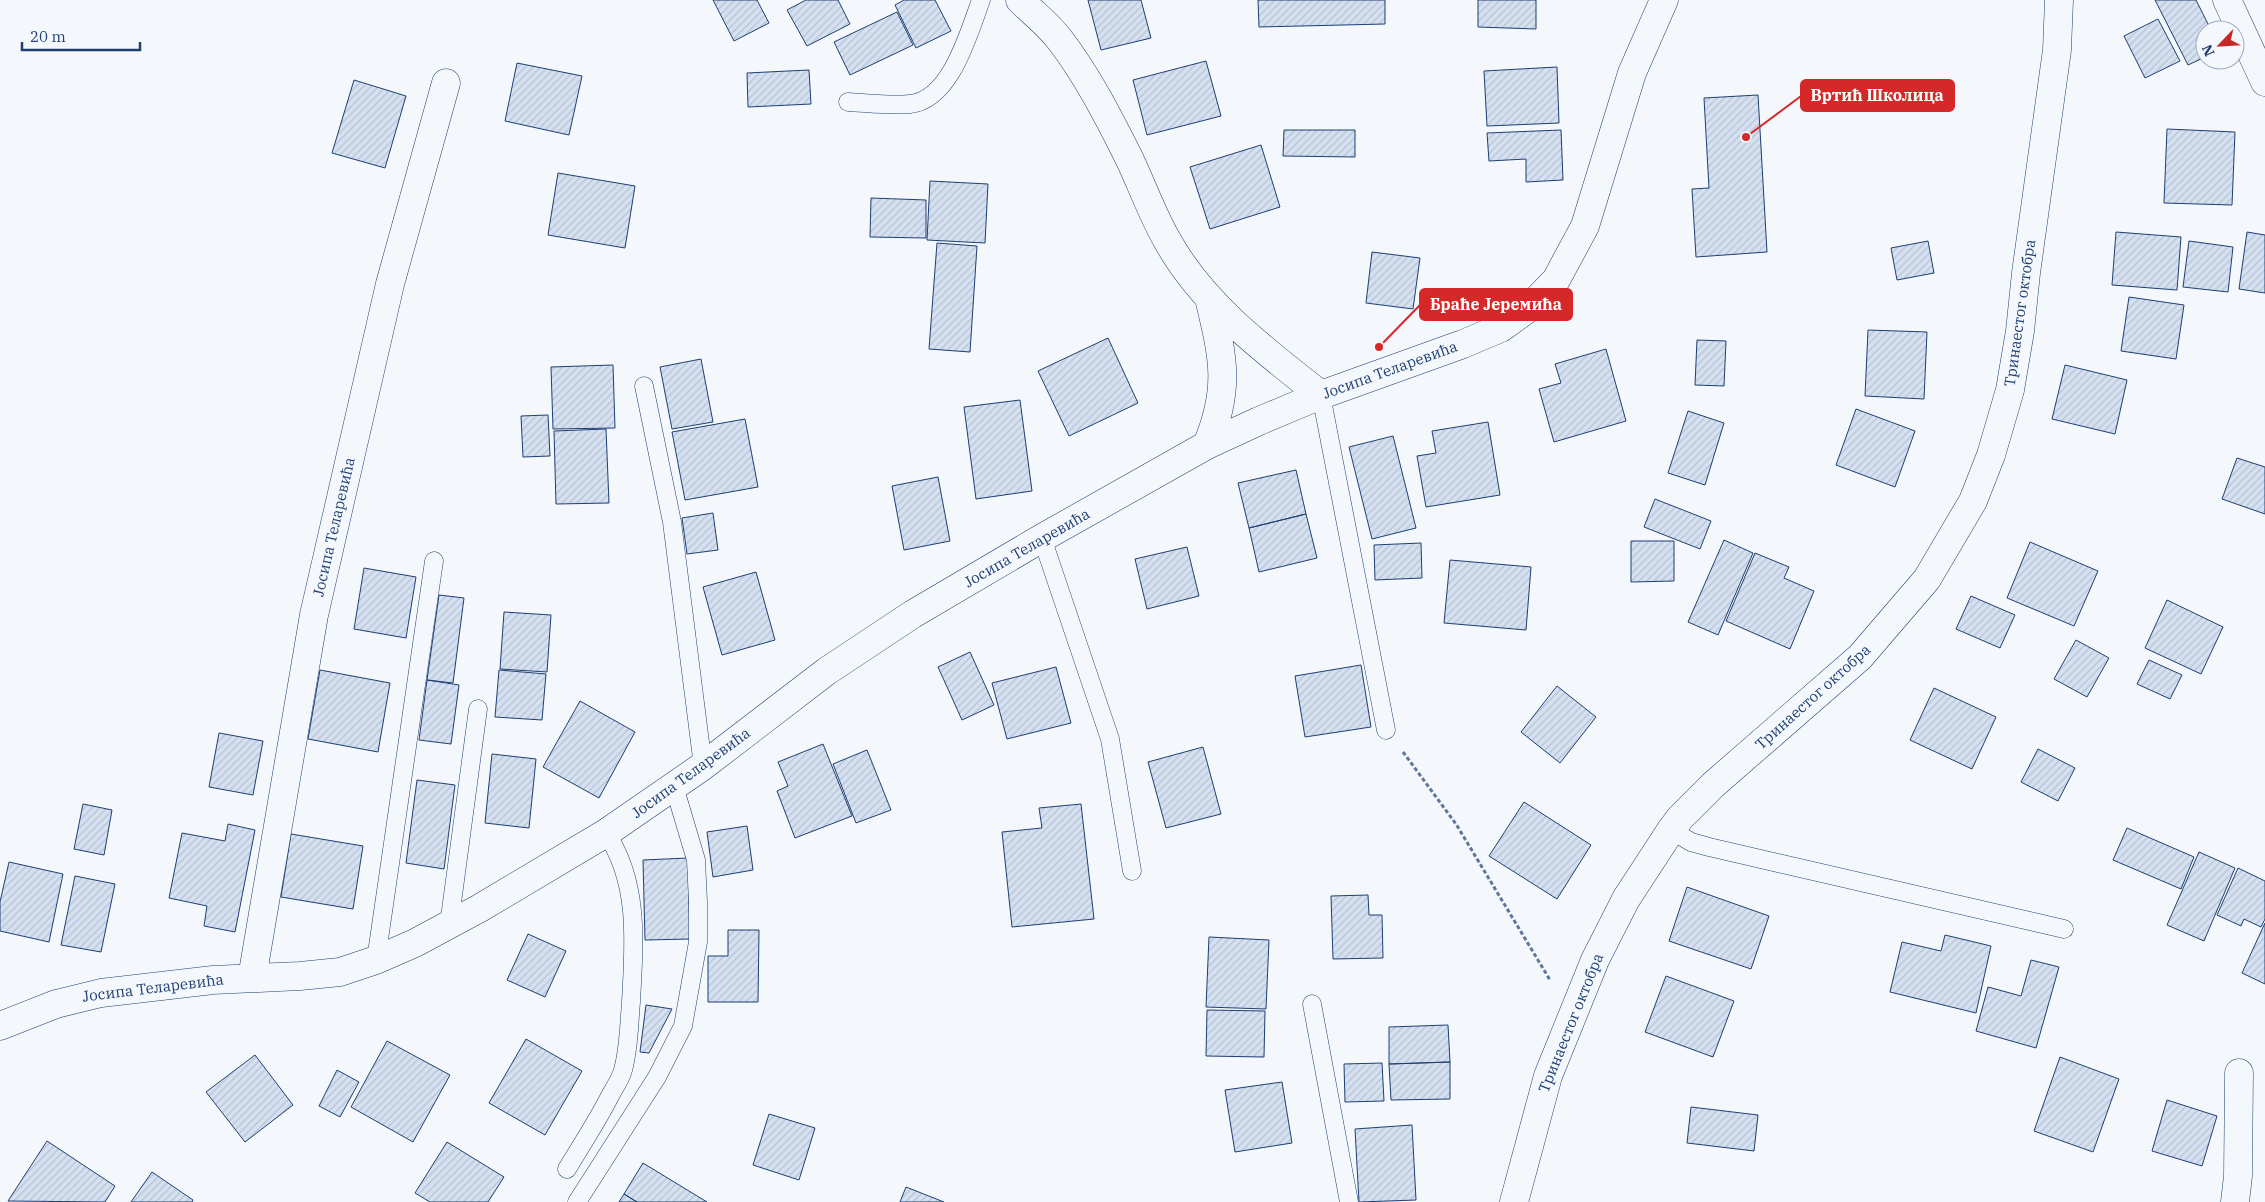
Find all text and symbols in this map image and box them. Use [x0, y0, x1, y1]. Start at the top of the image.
scale bar [22, 20, 140, 52]
north arrow [2195, 20, 2245, 70]
text: 20 m [30, 27, 66, 46]
text: N [2198, 42, 2219, 59]
callout: Вртић Школица [1801, 80, 1954, 111]
text: Вртић Школица [1810, 85, 1944, 105]
street label: Тринаестог октобра [2000, 238, 2039, 388]
callout: Браће Јеремића [1420, 289, 1572, 320]
text: Браће Јеремића [1430, 294, 1562, 314]
street label: Јосипа Теларевића [1320, 336, 1460, 403]
street label: Јосипа Теларевића [308, 455, 359, 598]
street label: Јосипа Теларевића [960, 504, 1093, 591]
street label: Тринаестог октобра [1751, 640, 1874, 753]
street label: Јосипа Теларевића [628, 723, 754, 822]
street label: Тринаестог октобра [1534, 950, 1607, 1095]
street label: Јосипа Теларевића [81, 969, 225, 1006]

